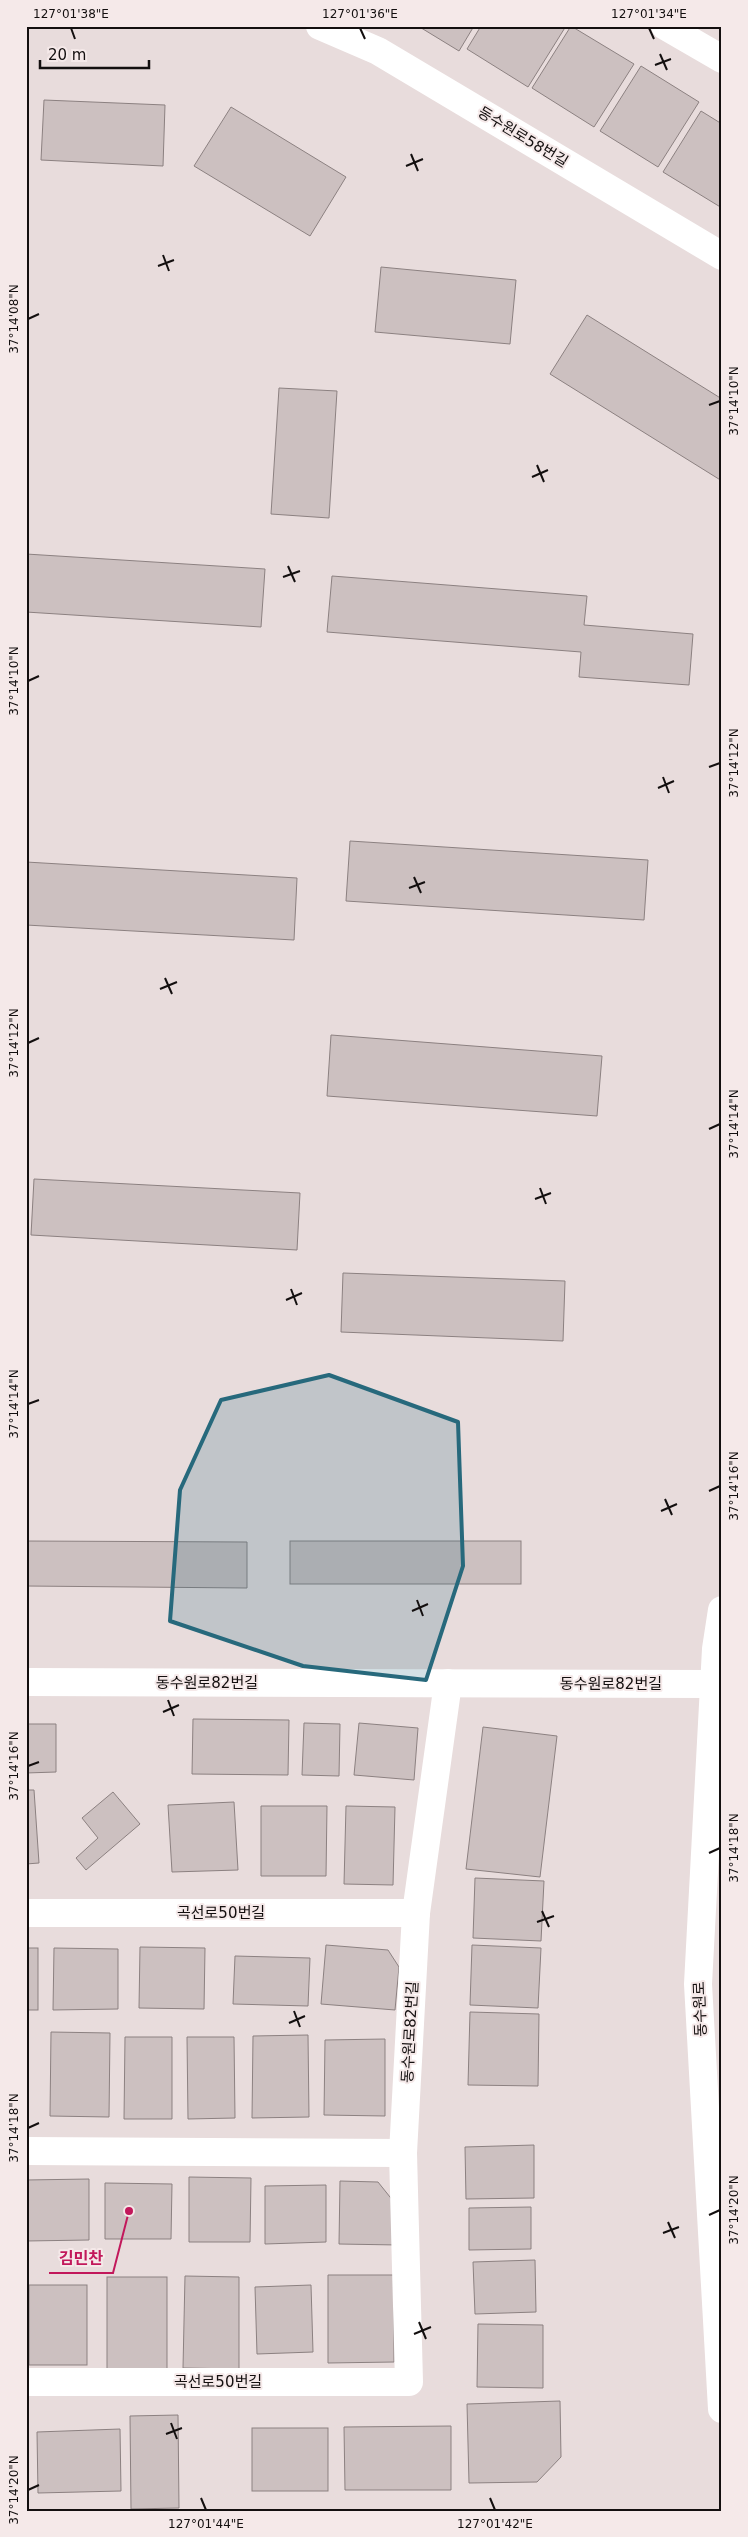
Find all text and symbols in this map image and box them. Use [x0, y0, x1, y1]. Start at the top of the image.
text: 127°01'38"E [33, 7, 109, 21]
text: 127°01'36"E [322, 7, 398, 21]
text: 127°01'34"E [611, 7, 687, 21]
scale bar [40, 38, 149, 70]
text: 20 m [48, 46, 86, 64]
street label: 동수원로58번길 [475, 103, 571, 171]
text: 37°14'08"N [7, 284, 21, 354]
text: 37°14'10"N [727, 366, 741, 436]
text: 37°14'10"N [7, 646, 21, 716]
text: 37°14'12"N [727, 728, 741, 798]
text: 37°14'12"N [7, 1008, 21, 1078]
text: 37°14'14"N [727, 1089, 741, 1159]
text: 37°14'14"N [7, 1369, 21, 1439]
text: 37°14'16"N [727, 1451, 741, 1521]
street label: 동수원로82번길 [156, 1674, 258, 1692]
street label: 동수원로82번길 [560, 1675, 662, 1693]
text: 37°14'16"N [7, 1731, 21, 1801]
text: 37°14'18"N [727, 1813, 741, 1883]
street label: 곡선로50번길 [177, 1904, 265, 1922]
street label: 동수원로82번길 [398, 1981, 422, 2083]
street label: 동수원로 [690, 1981, 710, 2037]
text: 37°14'18"N [7, 2093, 21, 2163]
text: 37°14'20"N [727, 2175, 741, 2245]
callout: 김민찬 [49, 2242, 113, 2273]
text: 김민찬 [59, 2249, 103, 2268]
street label: 곡선로50번길 [174, 2373, 262, 2391]
text: 37°14'20"N [7, 2455, 21, 2525]
text: 127°01'44"E [168, 2517, 244, 2531]
text: 127°01'42"E [457, 2517, 533, 2531]

